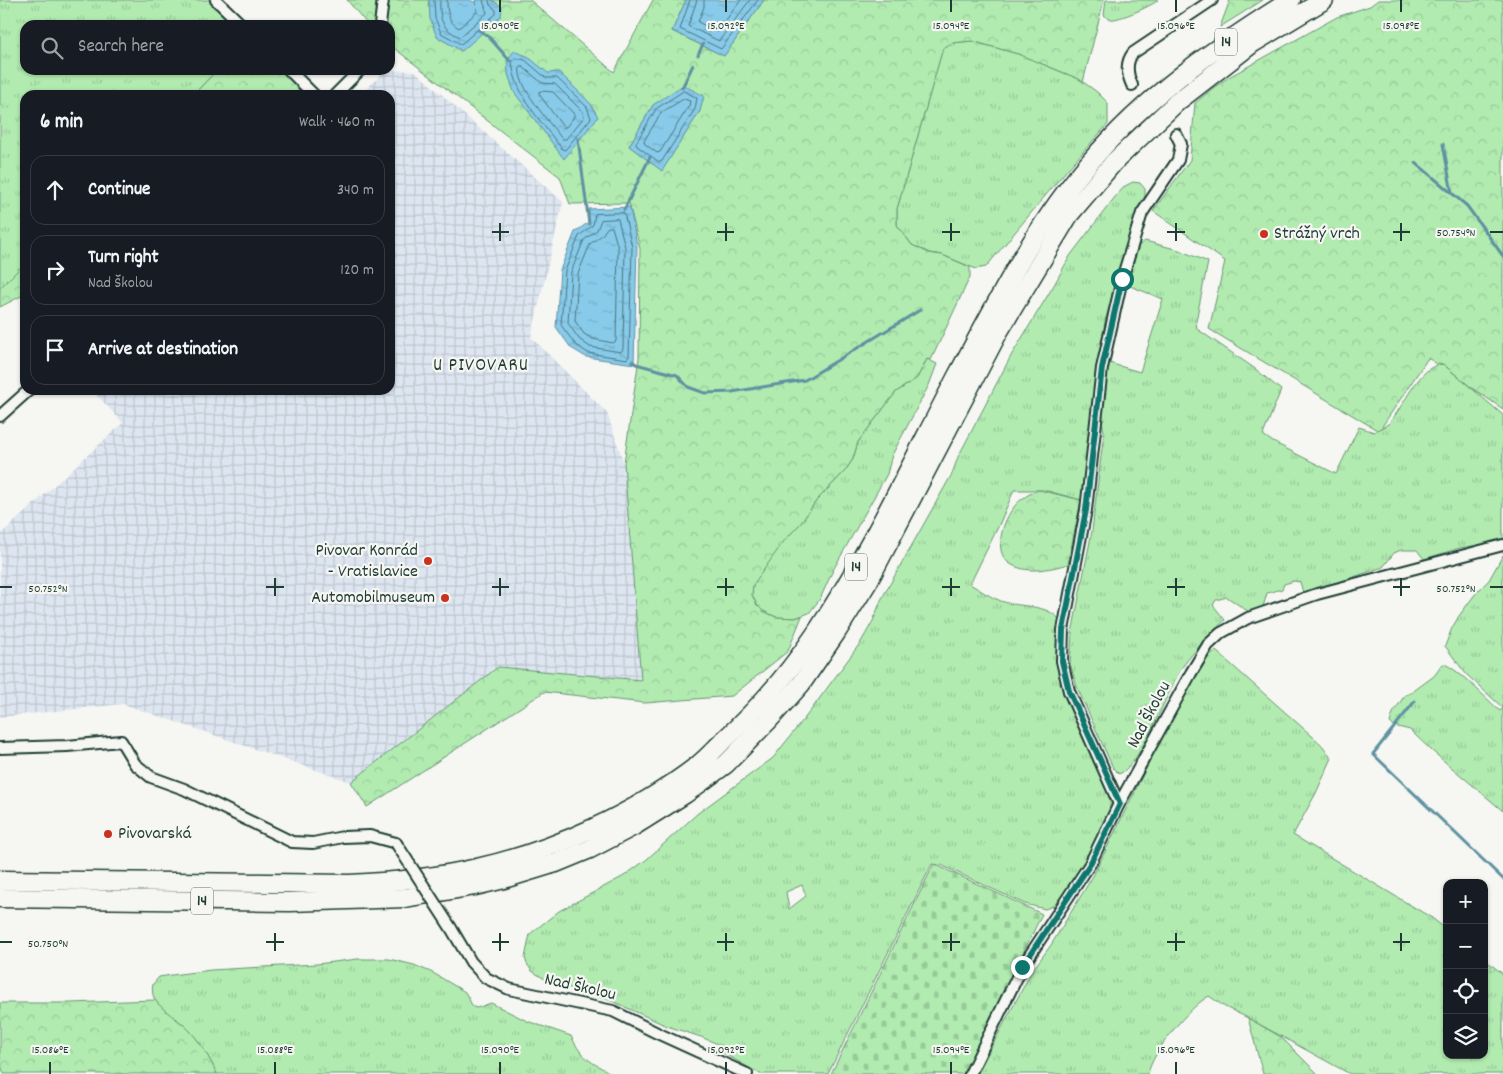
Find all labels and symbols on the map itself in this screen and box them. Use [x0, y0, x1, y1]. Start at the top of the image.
text: 15.090°E [481, 18, 520, 35]
text: 15.092°E [708, 18, 745, 35]
text: 15.094°E [933, 18, 970, 35]
text: 15.096°E [1157, 18, 1195, 35]
text: 15.098°E [1383, 18, 1420, 35]
road number: 14 [1215, 28, 1237, 56]
place label: Strážný vrch [1274, 222, 1360, 247]
text: 50.754°N [1436, 225, 1476, 242]
marker: Strážný vrch [1258, 228, 1270, 240]
route start [1111, 268, 1134, 291]
district label: U PIVOVARU [433, 353, 529, 380]
place label: Pivovar Konrád - Vratislavice [316, 539, 418, 585]
road number: 14 [845, 554, 867, 580]
marker: Pivovar Konrád - Vratislavice [422, 555, 434, 567]
text: 50.752°N [28, 581, 68, 598]
text: 50.752°N [1436, 581, 1476, 598]
place label: Automobilmuseum [311, 586, 435, 611]
marker: Automobilmuseum [439, 592, 451, 604]
street label: Nad Školou [1122, 677, 1178, 753]
place label: Pivovarská [118, 822, 192, 847]
marker: Pivovarská [102, 828, 114, 840]
road number: 14 [191, 888, 213, 914]
text: 50.750°N [28, 936, 68, 953]
route end [1011, 956, 1034, 979]
street label: Nad Školou [542, 968, 618, 1008]
text: 15.086°E [32, 1042, 69, 1059]
text: 15.088°E [257, 1042, 293, 1059]
text: 15.090°E [481, 1042, 520, 1059]
text: 15.092°E [708, 1042, 745, 1059]
text: 15.094°E [933, 1042, 970, 1059]
text: 15.096°E [1157, 1042, 1195, 1059]

